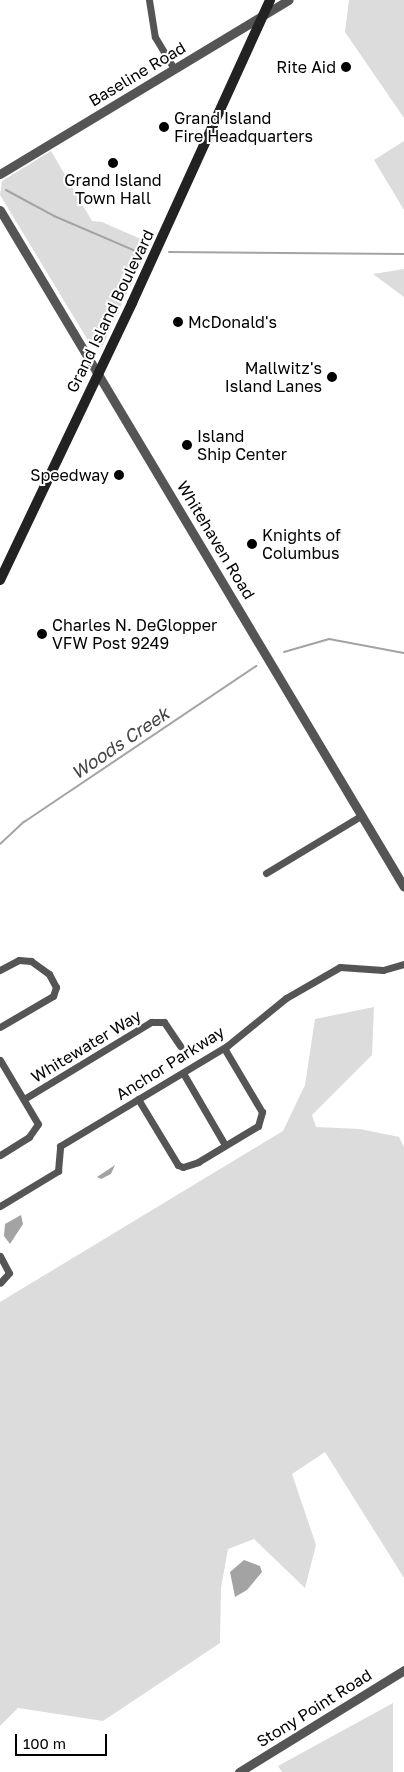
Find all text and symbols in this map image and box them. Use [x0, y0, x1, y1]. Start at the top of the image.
street label: Baseline Road [85, 38, 189, 110]
place label: Rite Aid [276, 57, 336, 77]
marker: Rite Aid [340, 61, 352, 73]
place label: Grand Island Fire Headquarters [174, 108, 313, 146]
marker: Grand Island Fire Headquarters [158, 121, 170, 133]
marker: Grand Island Town Hall [107, 157, 119, 169]
place label: Grand Island Town Hall [64, 170, 162, 208]
street label: Grand Island Boulevard [62, 226, 158, 396]
place label: McDonald's [188, 312, 277, 332]
marker: McDonald's [172, 316, 184, 328]
place label: Mallwitz's Island Lanes [225, 358, 322, 396]
marker: Mallwitz's Island Lanes [326, 371, 338, 383]
place label: Island Ship Center [197, 426, 287, 464]
marker: Island Ship Center [181, 439, 193, 451]
place label: Speedway [30, 465, 109, 485]
marker: Speedway [113, 469, 125, 481]
street label: Whitehaven Road [173, 477, 259, 603]
place label: Knights of Columbus [262, 525, 341, 563]
marker: Knights of Columbus [246, 538, 258, 550]
place label: Charles N. DeGlopper VFW Post 9249 [52, 615, 217, 653]
marker: Charles N. DeGlopper VFW Post 9249 [36, 628, 48, 640]
water label: Woods Creek [67, 702, 173, 784]
street label: Whitewater Way [28, 1006, 144, 1086]
street label: Anchor Parkway [112, 1022, 228, 1104]
street label: Stony Point Road [253, 1665, 375, 1751]
scale bar [18, 1724, 110, 1756]
text: 100 m [23, 1734, 66, 1752]

